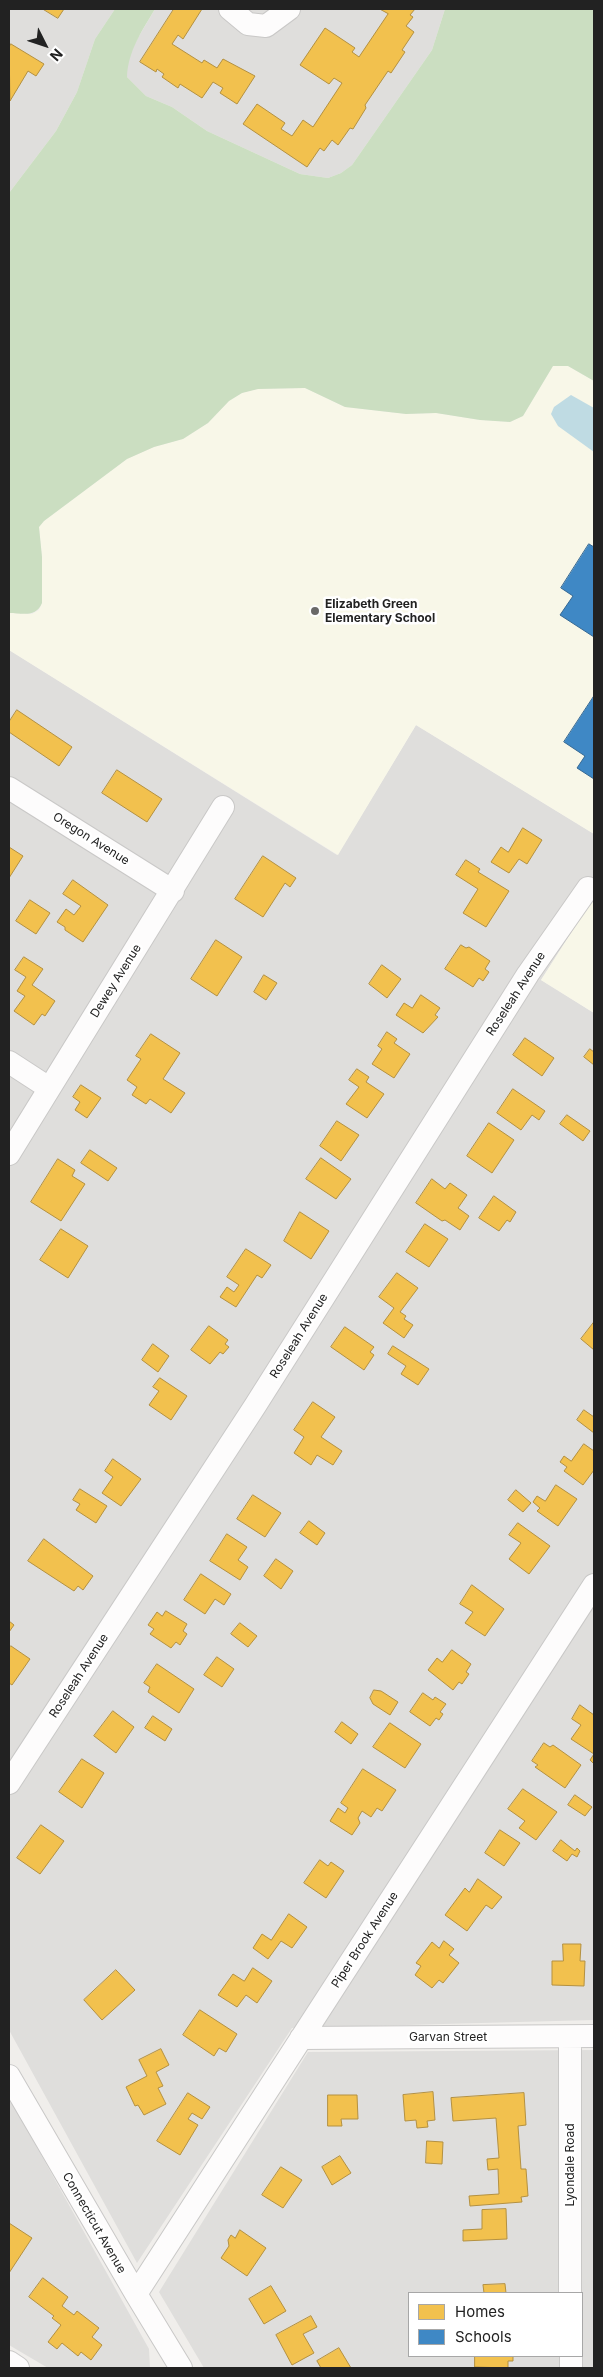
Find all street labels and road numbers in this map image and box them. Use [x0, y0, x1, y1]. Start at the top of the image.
street label: Oregon Avenue [50, 810, 132, 868]
street label: Dewey Avenue [88, 942, 144, 1020]
street label: Roseleah Avenue [483, 949, 549, 1039]
street label: Roseleah Avenue [267, 1291, 331, 1381]
street label: Roseleah Avenue [46, 1631, 112, 1721]
street label: Piper Brook Avenue [329, 1889, 401, 1991]
street label: Garvan Street [409, 2030, 487, 2044]
street label: Lyondale Road [563, 2123, 577, 2207]
street label: Connecticut Avenue [59, 2170, 129, 2276]

